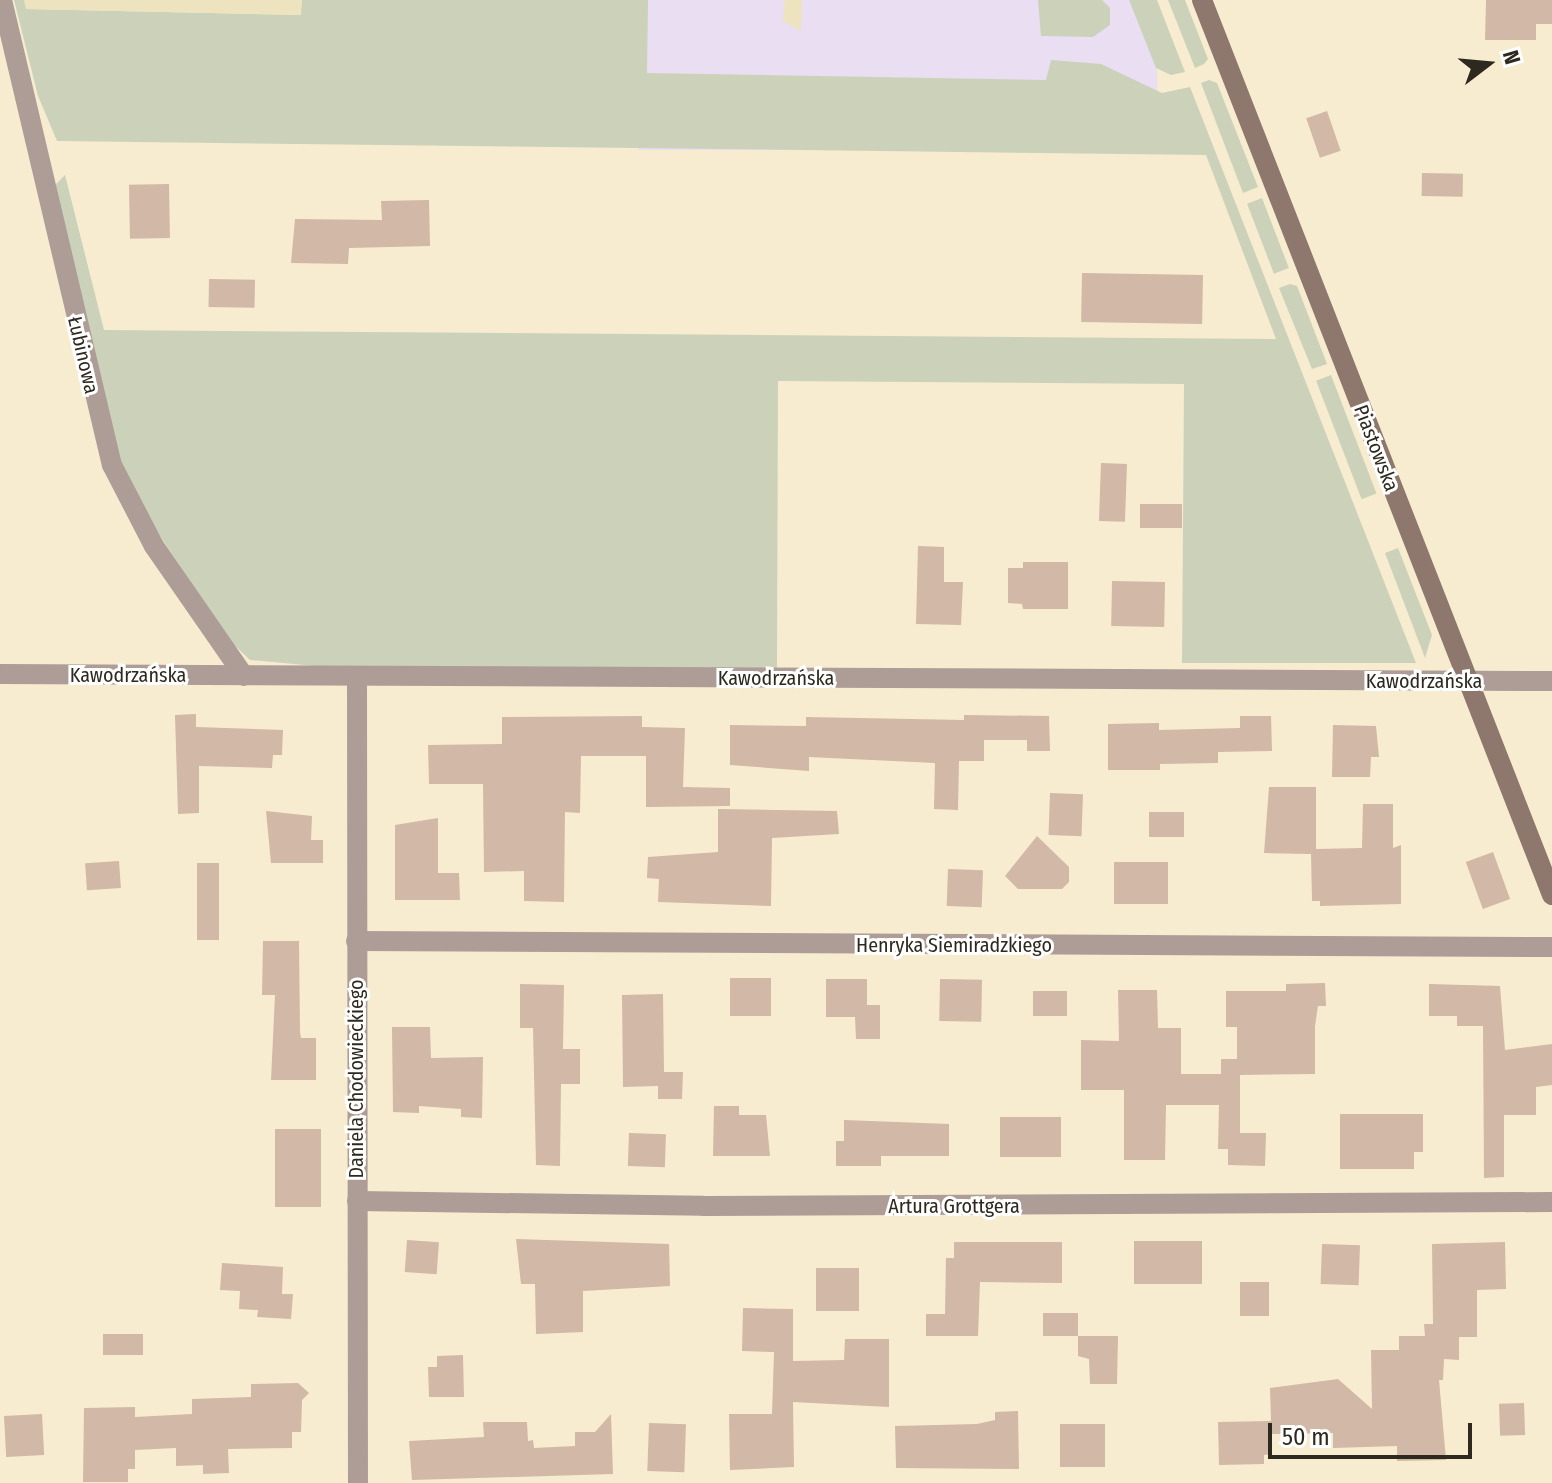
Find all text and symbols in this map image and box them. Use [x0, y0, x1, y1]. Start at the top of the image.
north arrow [1448, 24, 1528, 104]
text: N [1497, 47, 1526, 67]
street label: Łubinowa [62, 314, 104, 396]
street label: Piastowska [1349, 401, 1403, 495]
street label: Kawodrzańska [70, 663, 186, 687]
street label: Kawodrzańska [718, 666, 834, 690]
street label: Kawodrzańska [1366, 669, 1482, 693]
street label: Henryka Siemiradzkiego [856, 933, 1052, 957]
street label: Daniela Chodowieckiego [344, 979, 368, 1179]
street label: Artura Grottgera [888, 1194, 1020, 1218]
scale bar [1272, 1407, 1476, 1457]
text: 50 m [1282, 1423, 1330, 1451]

